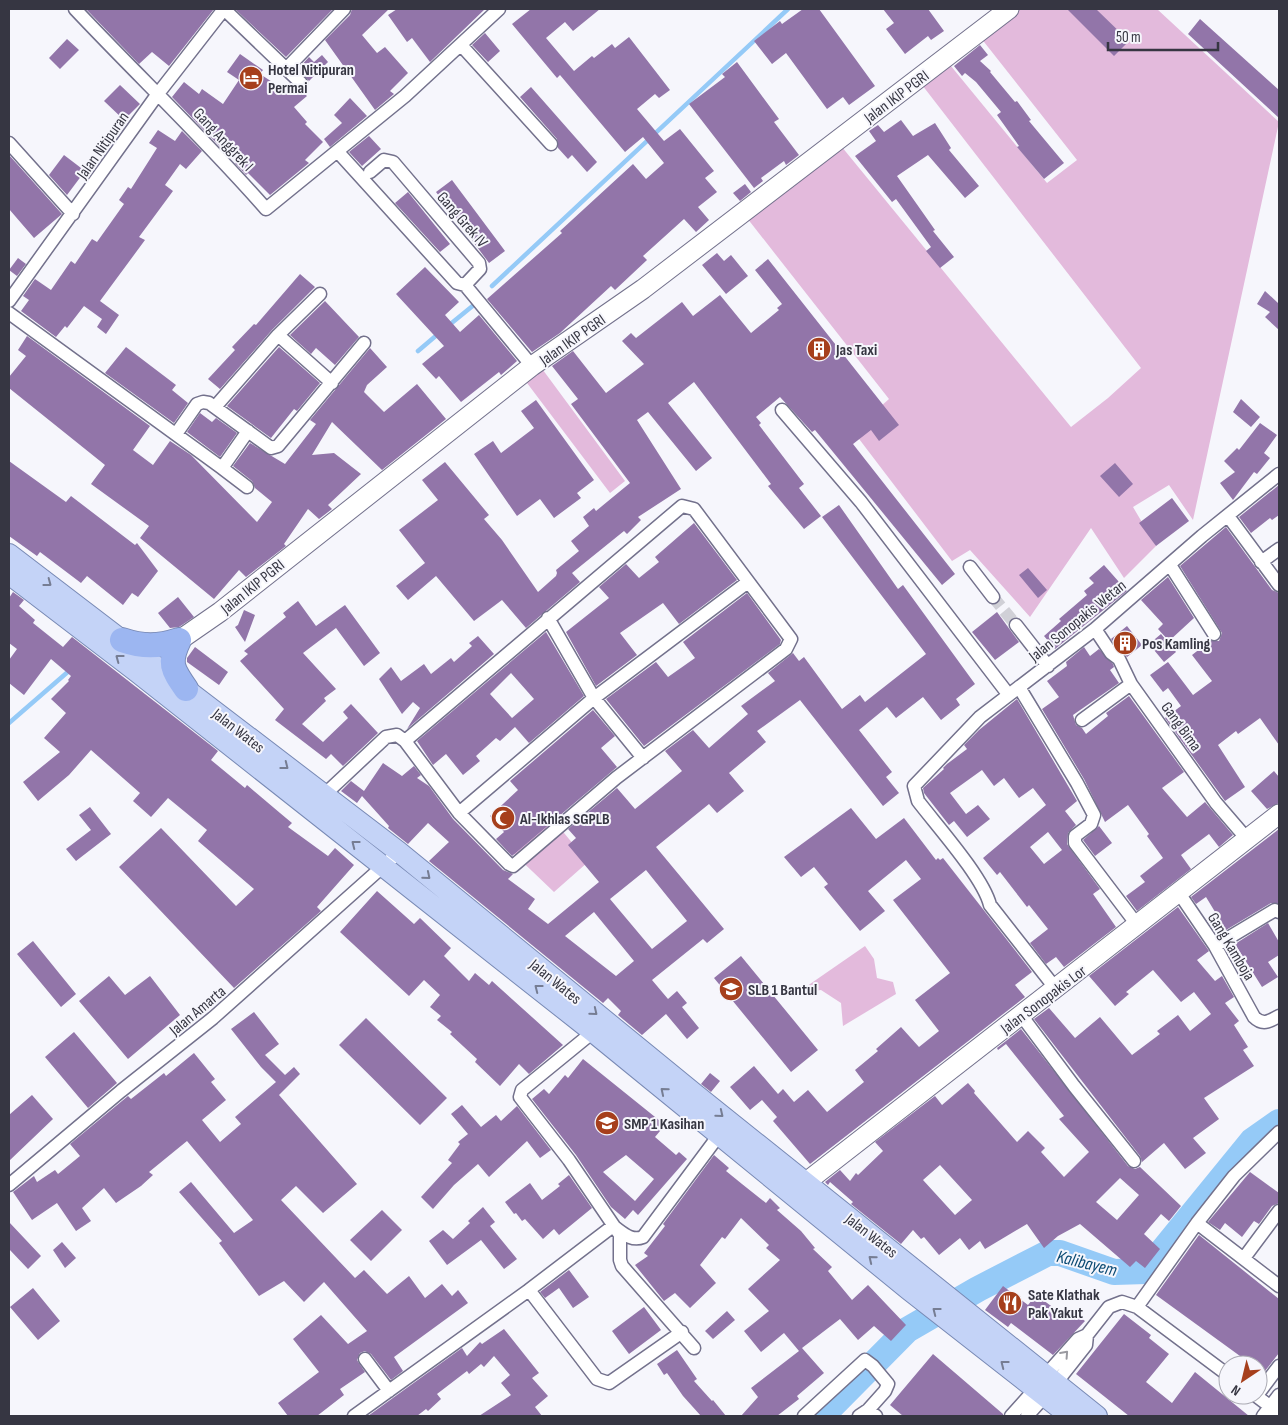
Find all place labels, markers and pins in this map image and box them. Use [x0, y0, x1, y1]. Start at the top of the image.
place label: Hotel Nitipuran Permai [268, 61, 354, 98]
hotel icon: Hotel Nitipuran Permai [238, 65, 264, 91]
building icon: Jas Taxi [806, 336, 832, 362]
place label: Jas Taxi [835, 341, 877, 360]
building icon: Pos Kamling [1112, 630, 1138, 656]
place label: Pos Kamling [1142, 635, 1211, 654]
mosque icon: Al-Ikhlas SGPLB [490, 805, 516, 831]
place label: Al-Ikhlas SGPLB [519, 810, 610, 829]
school or university icon: SLB 1 Bantul [718, 976, 744, 1002]
place label: SLB 1 Bantul [748, 981, 817, 1000]
school or university icon: SMP 1 Kasihan [594, 1110, 620, 1136]
place label: SMP 1 Kasihan [624, 1115, 704, 1134]
place label: Sate Klathak Pak Yakut [1028, 1286, 1100, 1323]
restaurant icon: Sate Klathak Pak Yakut [997, 1290, 1023, 1316]

